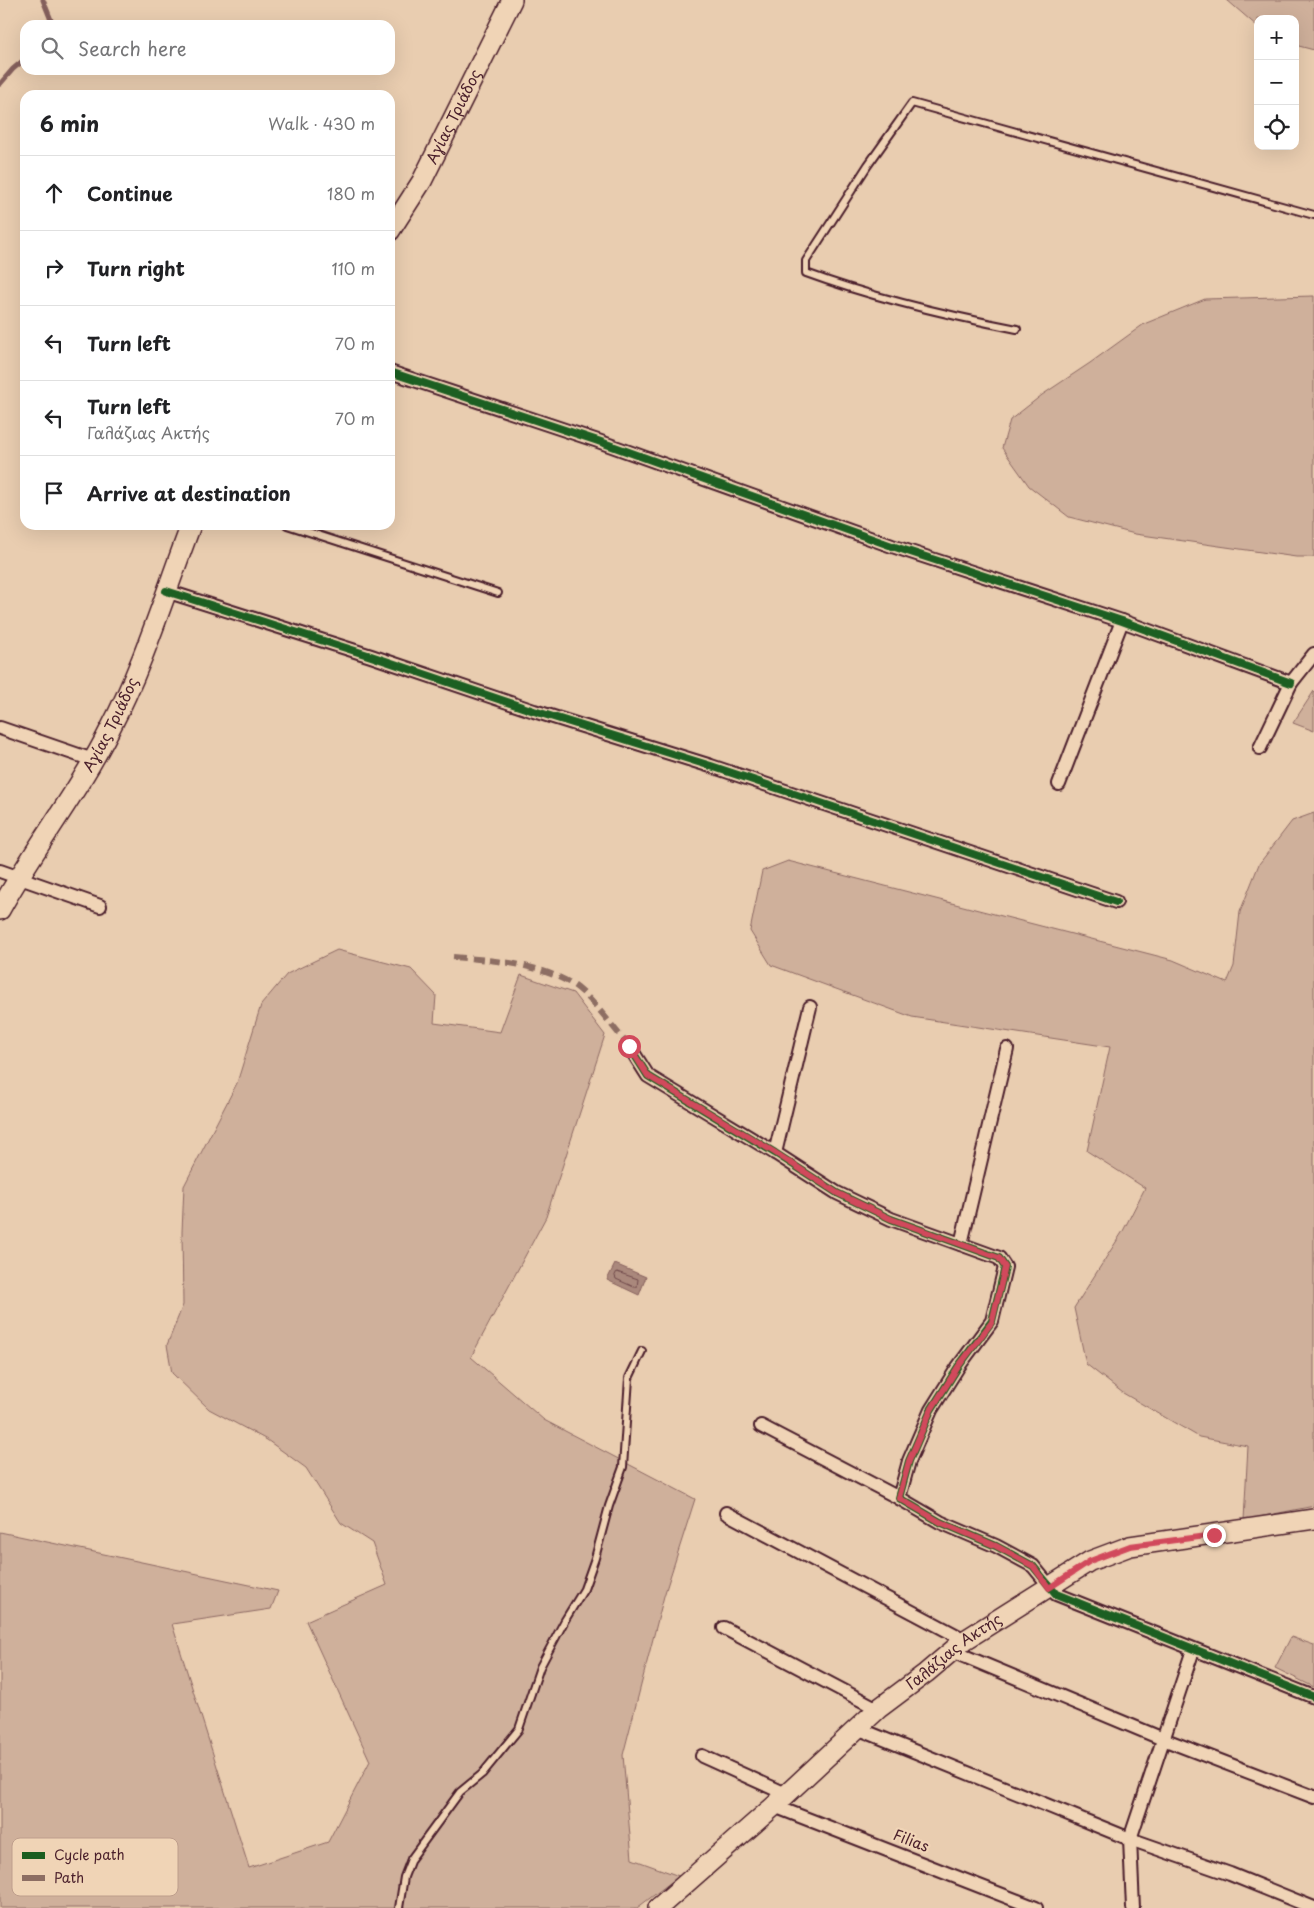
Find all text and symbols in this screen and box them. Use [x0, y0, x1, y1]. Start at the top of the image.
map controls [1254, 15, 1299, 150]
button: + [1254, 15, 1299, 60]
search box [20, 20, 395, 75]
icon: search [38, 34, 66, 62]
text: Search here [78, 34, 187, 62]
button: − [1254, 60, 1299, 105]
street label: Αγίας Τριάδος [419, 65, 486, 168]
button: locate [1254, 105, 1299, 150]
text: 6 min [40, 107, 99, 139]
text: Walk · 430 m [268, 111, 375, 135]
icon: ahead [40, 179, 68, 207]
text: Continue [87, 179, 173, 207]
text: 180 m [327, 181, 375, 205]
icon: right [40, 254, 68, 282]
text: Turn right [87, 254, 185, 282]
text: 110 m [332, 256, 375, 280]
icon: left [40, 329, 68, 357]
text: Turn left [87, 329, 171, 357]
text: 70 m [335, 331, 375, 355]
text: Turn left [87, 392, 171, 420]
icon: left [40, 404, 68, 432]
text: 70 m [335, 406, 375, 430]
text: Γαλάζιας Ακτής [87, 420, 210, 444]
icon: arrive [40, 479, 68, 507]
text: Arrive at destination [87, 479, 291, 507]
street label: Αγίας Τριάδος [76, 673, 143, 776]
route start [618, 1035, 641, 1058]
route end [1203, 1524, 1226, 1547]
street label: Γαλάζιας Ακτής [900, 1606, 1006, 1694]
street label: Filias [890, 1822, 933, 1857]
legend [12, 1838, 178, 1896]
text: Cycle path [54, 1844, 125, 1865]
text: Path [54, 1867, 84, 1888]

